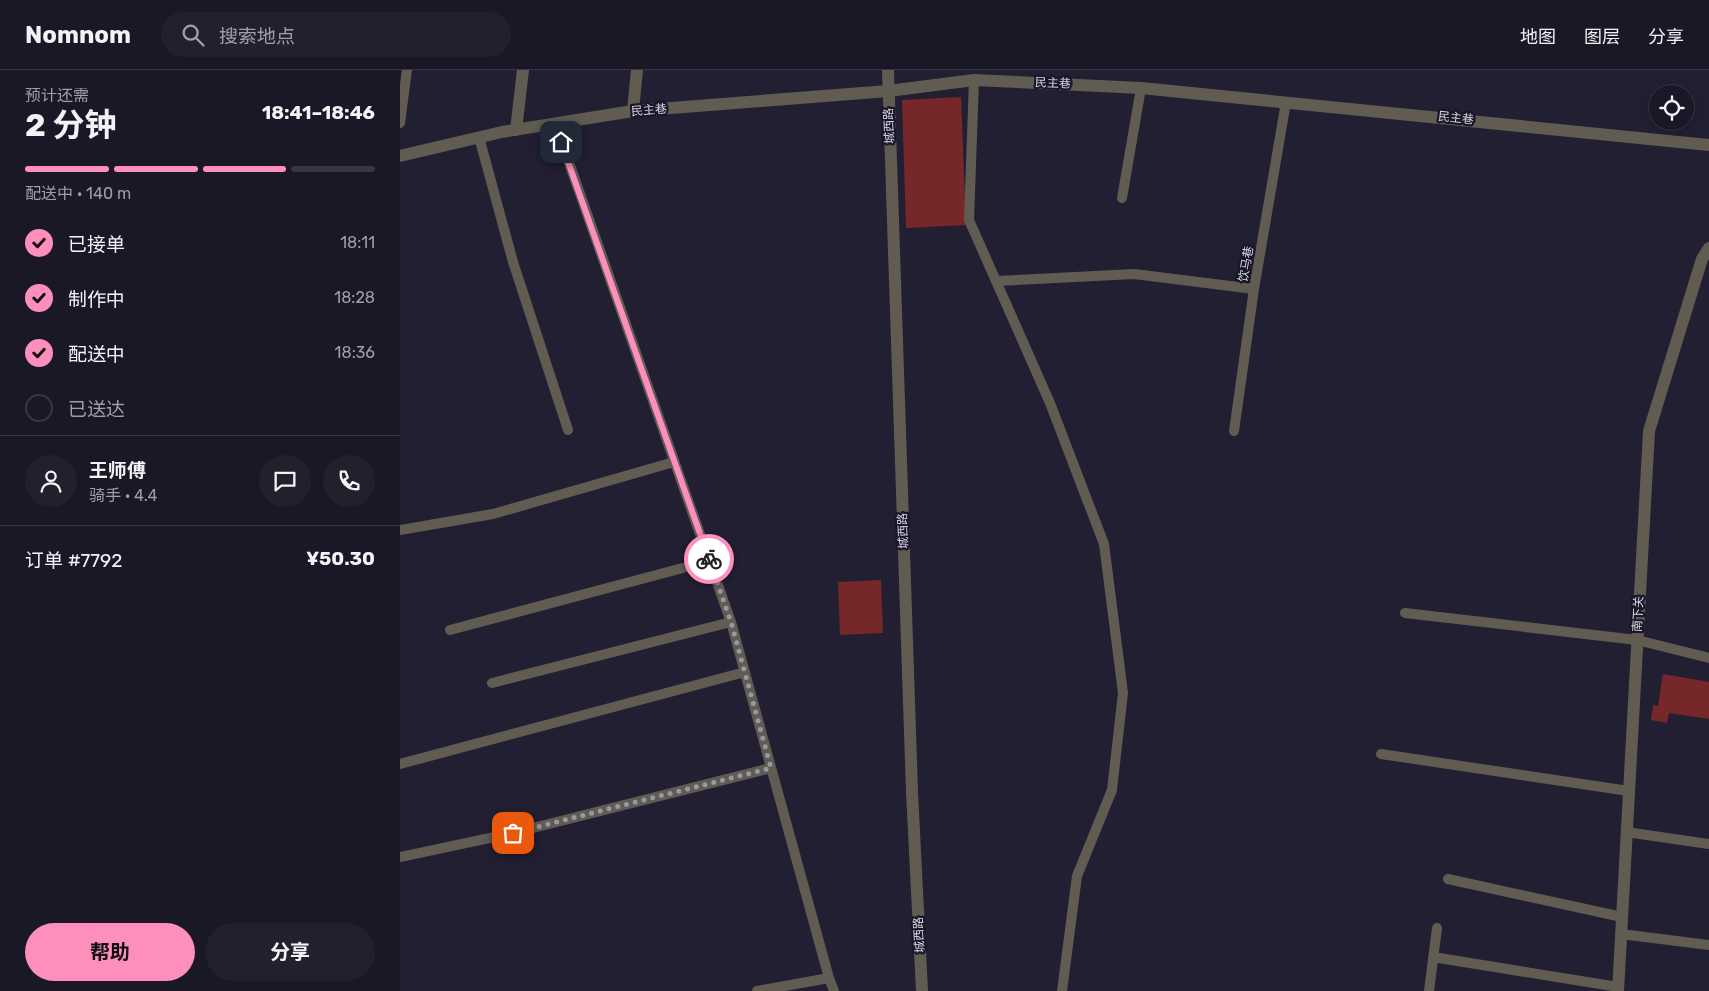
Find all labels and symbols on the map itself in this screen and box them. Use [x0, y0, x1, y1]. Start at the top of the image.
street label: 民主巷 [1035, 75, 1071, 91]
street label: 民主巷 [630, 101, 668, 119]
street label: 城西路 [881, 108, 897, 144]
street label: 民主巷 [1437, 109, 1475, 127]
pin [540, 121, 582, 163]
street label: 饮马巷 [1236, 245, 1256, 283]
street label: 城西路 [895, 513, 911, 549]
courier [684, 534, 734, 584]
street label: 南下关 [1630, 596, 1646, 632]
pin [492, 812, 534, 854]
street label: 城西路 [911, 917, 927, 953]

